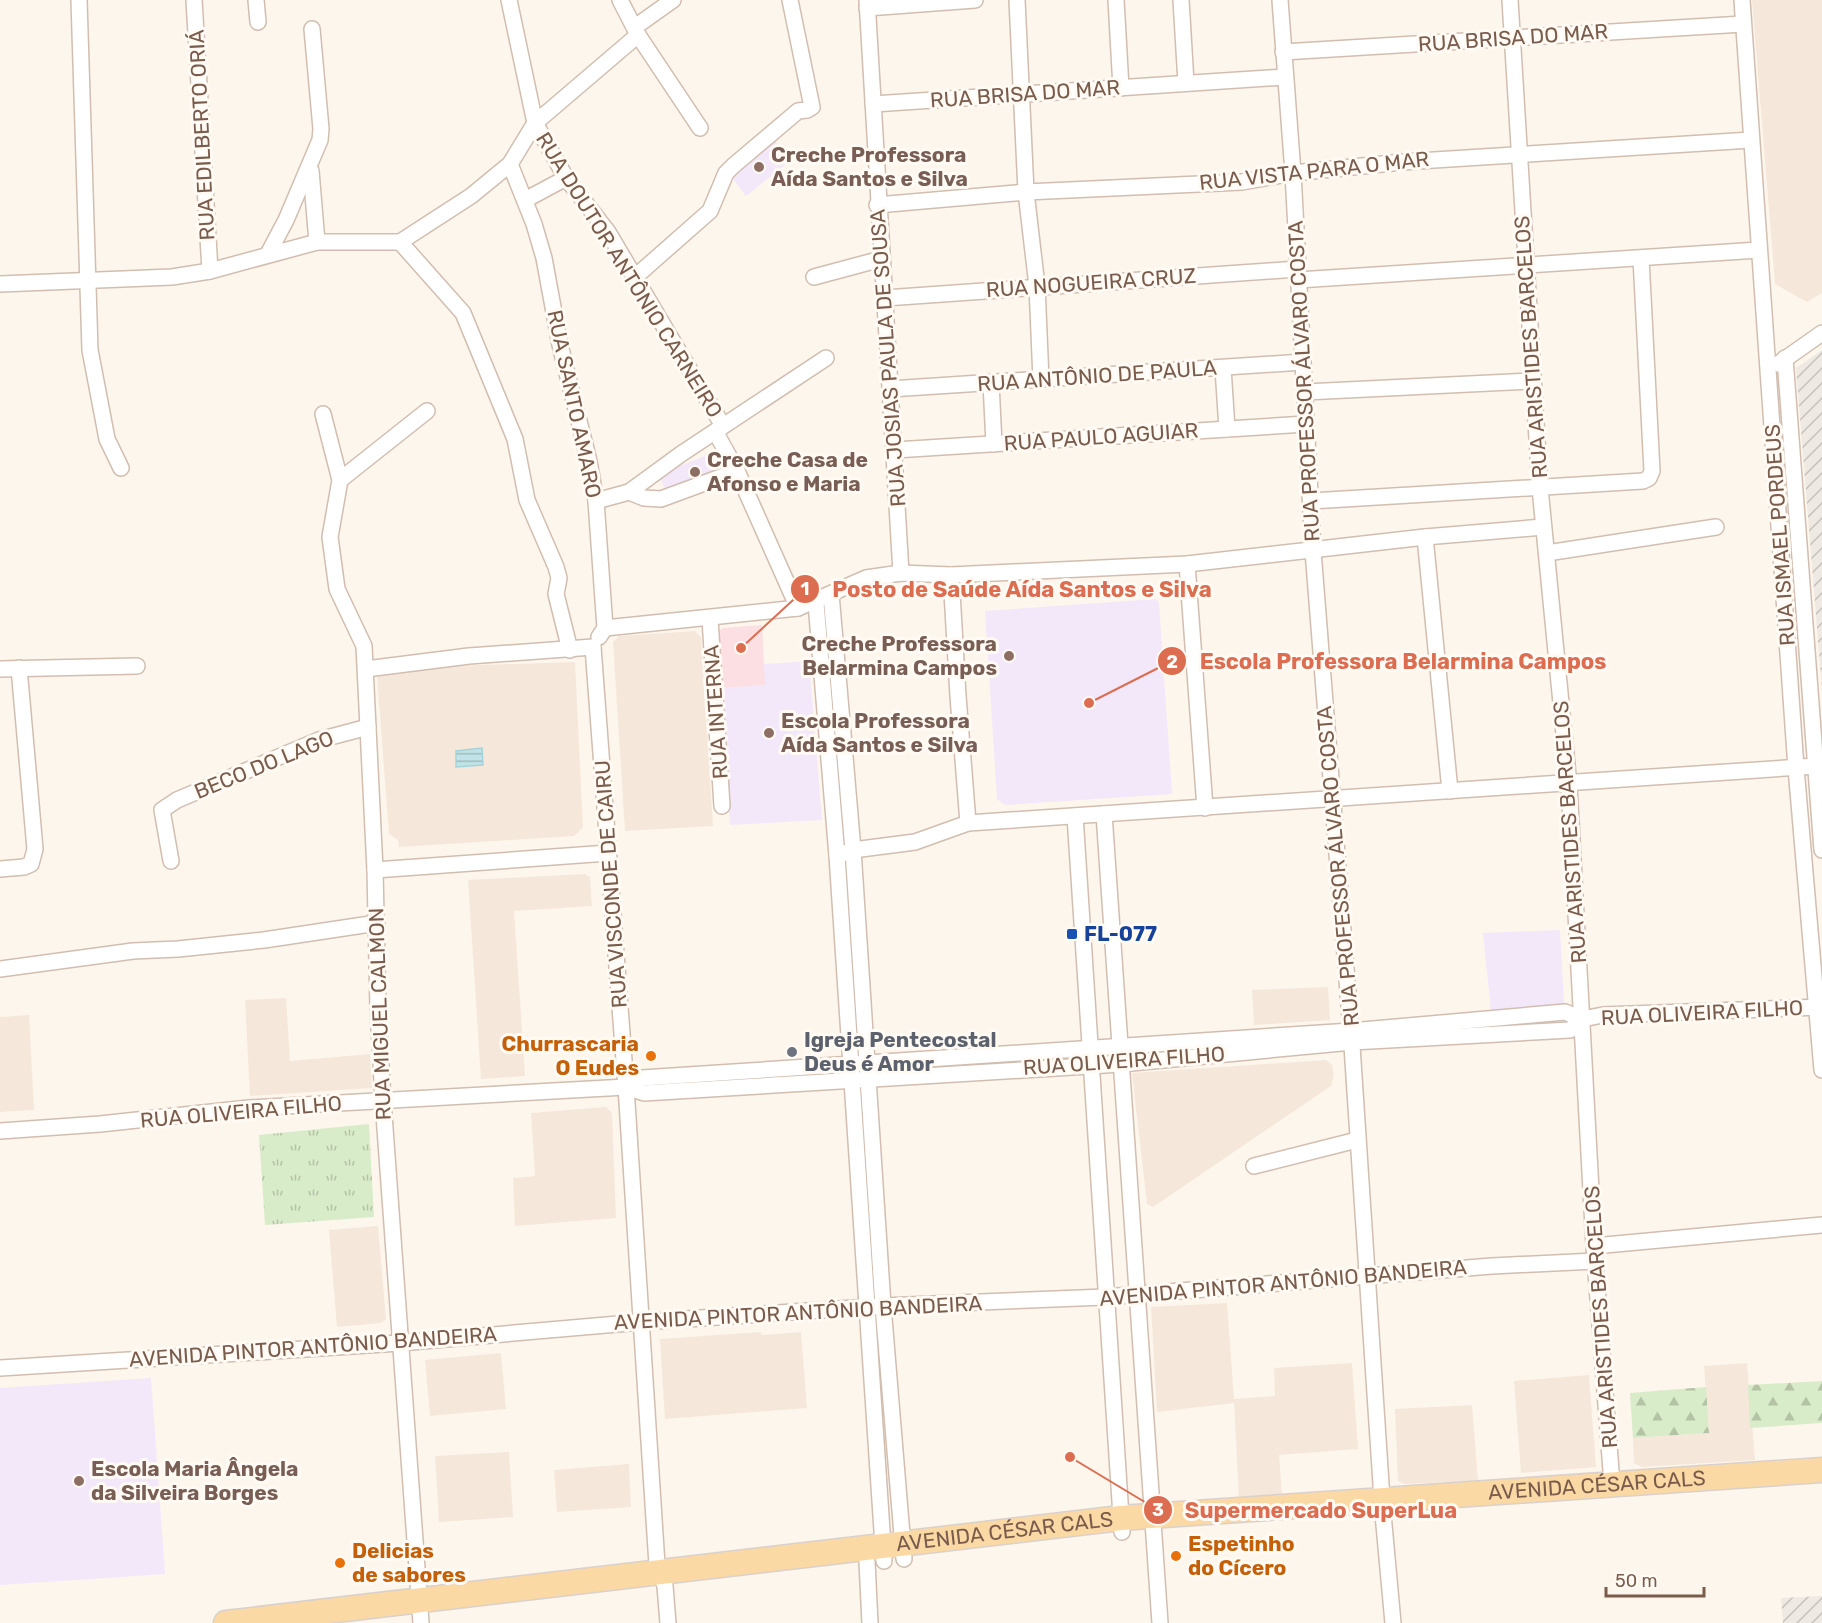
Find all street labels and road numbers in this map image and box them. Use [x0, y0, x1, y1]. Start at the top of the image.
street label: RUA BRISA DO MAR [1417, 18, 1609, 57]
street label: RUA EDILBERTO ORIÁ [183, 29, 220, 241]
street label: RUA BRISA DO MAR [929, 74, 1121, 113]
street label: RUA DOUTOR ANTÔNIO CARNEIRO [531, 127, 728, 422]
street label: RUA VISTA PARA O MAR [1198, 146, 1430, 195]
street label: RUA JOSIAS PAULA DE SOUSA [865, 208, 910, 508]
street label: RUA ARISTIDES BARCELOS [1509, 215, 1552, 479]
street label: RUA PROFESSOR ÁLVARO COSTA [1283, 220, 1324, 542]
street label: RUA NOGUEIRA CRUZ [985, 263, 1197, 302]
street label: RUA SANTO AMARO [542, 308, 607, 500]
street label: RUA ANTÔNIO DE PAULA [976, 355, 1218, 396]
street label: RUA PAULO AGUIAR [1003, 417, 1199, 456]
street label: RUA ISMAEL PORDEUS [1759, 423, 1800, 647]
street label: RUA INTERNA [698, 644, 733, 780]
street label: RUA ARISTIDES BARCELOS [1548, 700, 1591, 964]
street label: RUA PROFESSOR ÁLVARO COSTA [1311, 705, 1364, 1027]
street label: BECO DO LAGO [191, 725, 337, 804]
street label: RUA VISCONDE DE CAIRU [589, 759, 632, 1009]
street label: RUA MIGUEL CALMON [363, 907, 396, 1121]
street label: RUA OLIVEIRA FILHO [1600, 995, 1804, 1030]
street label: RUA OLIVEIRA FILHO [1022, 1041, 1226, 1080]
street label: RUA OLIVEIRA FILHO [139, 1090, 343, 1133]
street label: RUA ARISTIDES BARCELOS [1579, 1185, 1622, 1449]
street label: AVENIDA PINTOR ANTÔNIO BANDEIRA [1098, 1254, 1468, 1311]
street label: AVENIDA PINTOR ANTÔNIO BANDEIRA [613, 1290, 983, 1335]
street label: AVENIDA PINTOR ANTÔNIO BANDEIRA [128, 1321, 498, 1372]
street label: AVENIDA CÉSAR CALS [1487, 1465, 1706, 1505]
street label: AVENIDA CÉSAR CALS [895, 1506, 1114, 1556]

